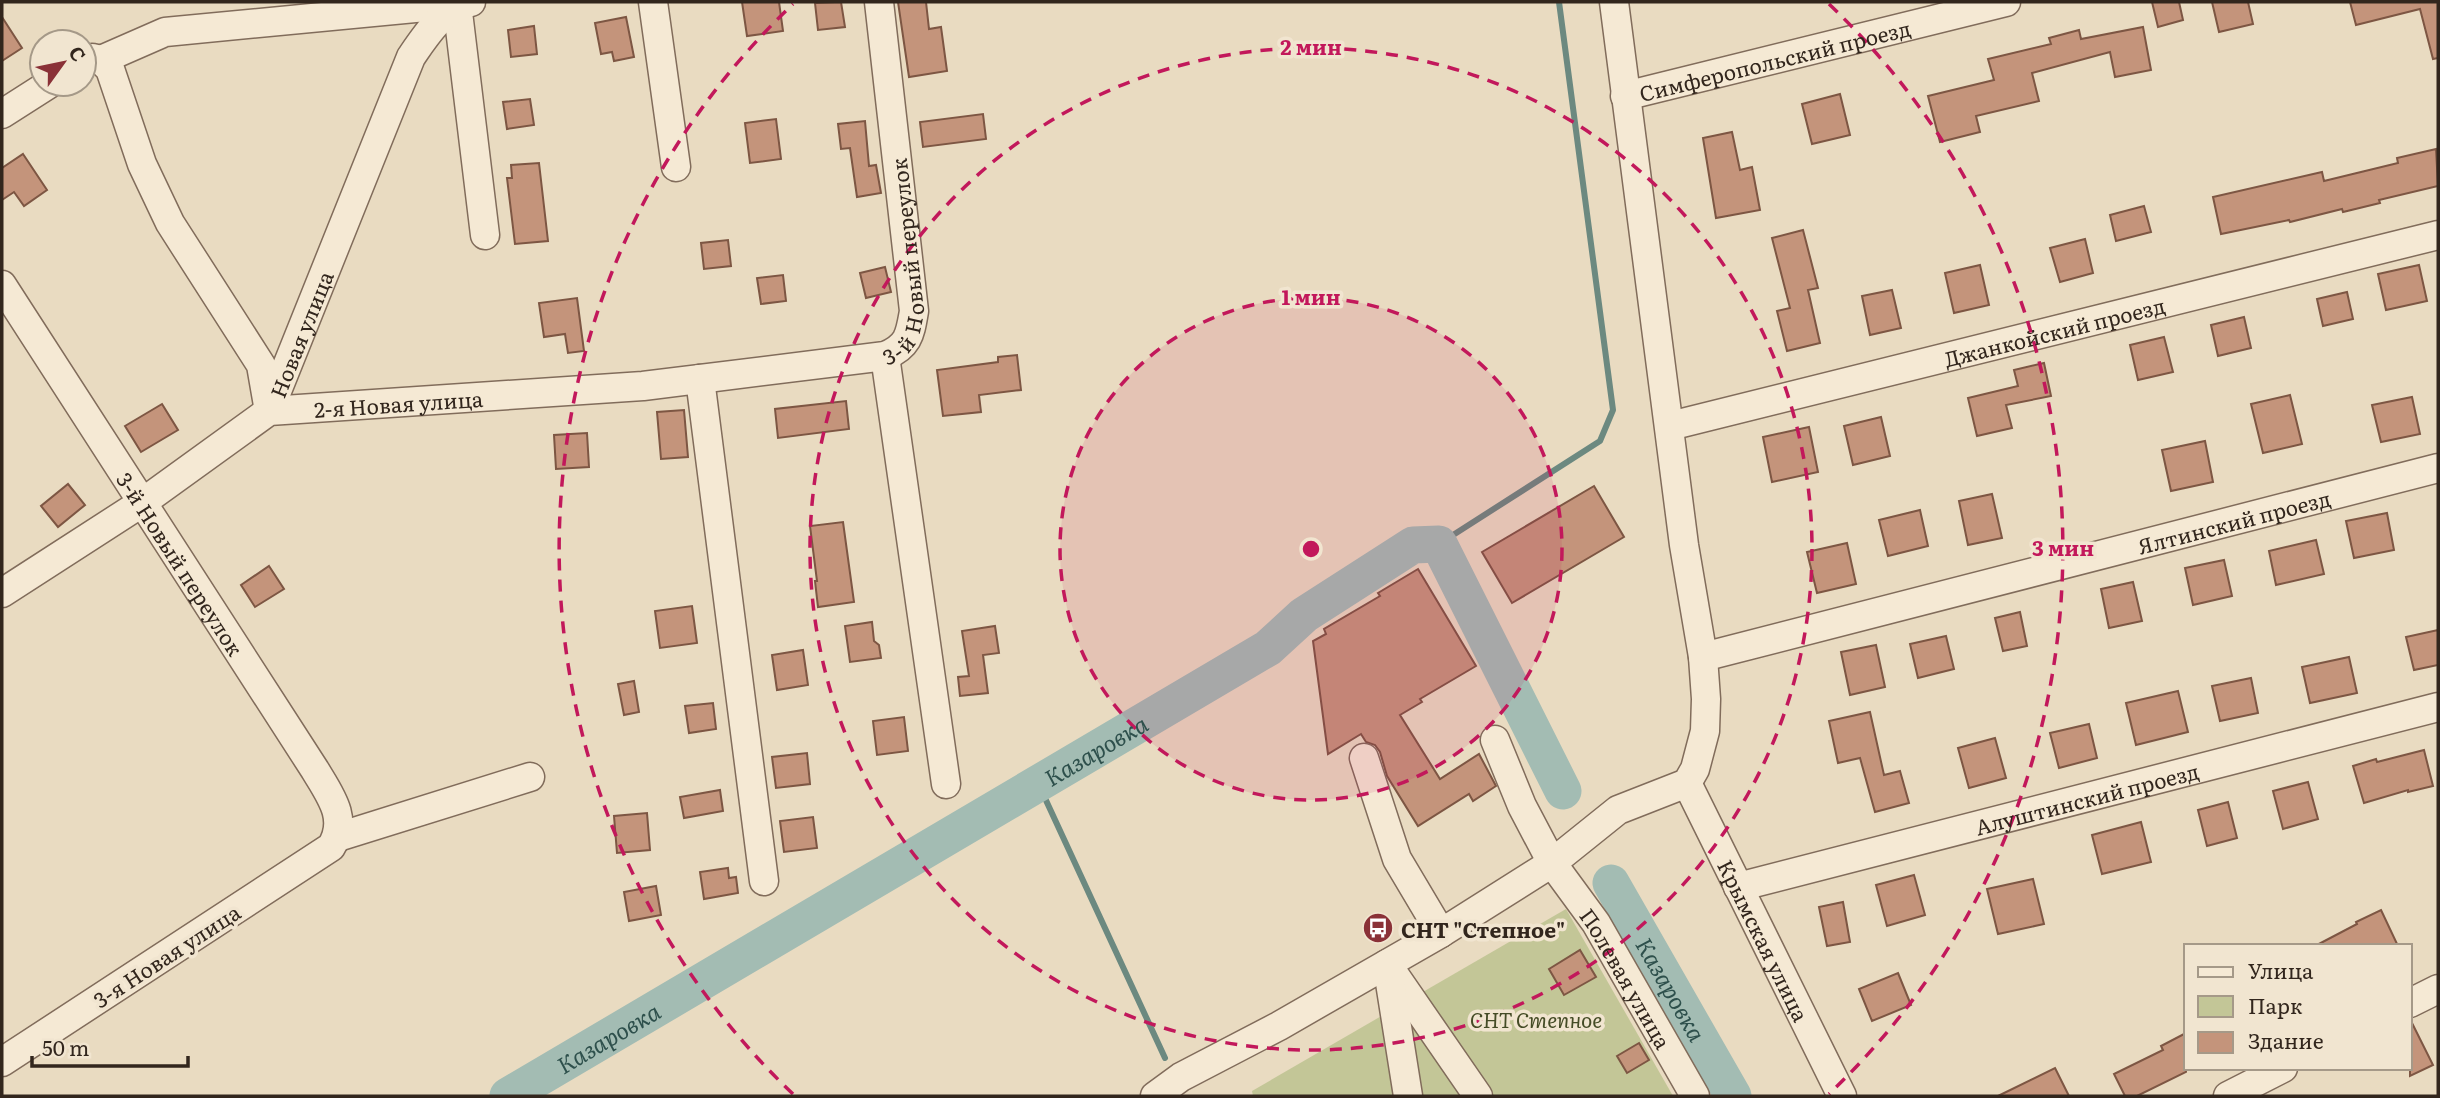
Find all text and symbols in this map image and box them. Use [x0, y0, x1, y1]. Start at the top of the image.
street label: Симферопольский проезд [1636, 11, 1913, 108]
north arrow [28, 28, 98, 98]
text: 2 мин [1280, 30, 1342, 61]
text: С [63, 40, 94, 66]
street label: 3-й Новый переулок [876, 156, 930, 371]
street label: Новая улица [261, 265, 340, 402]
text: 1 мин [1282, 280, 1341, 311]
street label: Джанкойский проезд [1941, 288, 2168, 373]
street label: 2-я Новая улица [313, 381, 485, 423]
street label: 3-й Новый переулок [111, 465, 253, 661]
street label: Ялтинский проезд [2134, 481, 2333, 560]
text: 3 мин [2032, 531, 2094, 562]
centre of rings [1299, 537, 1323, 561]
water label: Казаровка [1037, 706, 1154, 793]
street label: Алуштинский проезд [1972, 754, 2202, 841]
street label: Крымская улица [1711, 854, 1818, 1027]
street label: 3-я Новая улица [86, 895, 246, 1014]
street label: Полевая улица [1574, 901, 1680, 1055]
bus stop icon: СНТ "Степное" [1361, 911, 1395, 945]
place label: СНТ "Степное" [1401, 913, 1565, 944]
water label: Казаровка [1628, 931, 1715, 1047]
legend [2184, 944, 2412, 1070]
text: Улица [2248, 954, 2314, 985]
text: Парк [2248, 989, 2303, 1020]
water label: Казаровка [550, 993, 666, 1081]
park label: СНТ Степное [1470, 1003, 1602, 1034]
scale bar [32, 1024, 187, 1068]
text: Здание [2248, 1024, 2324, 1055]
text: 50 m [42, 1031, 89, 1062]

